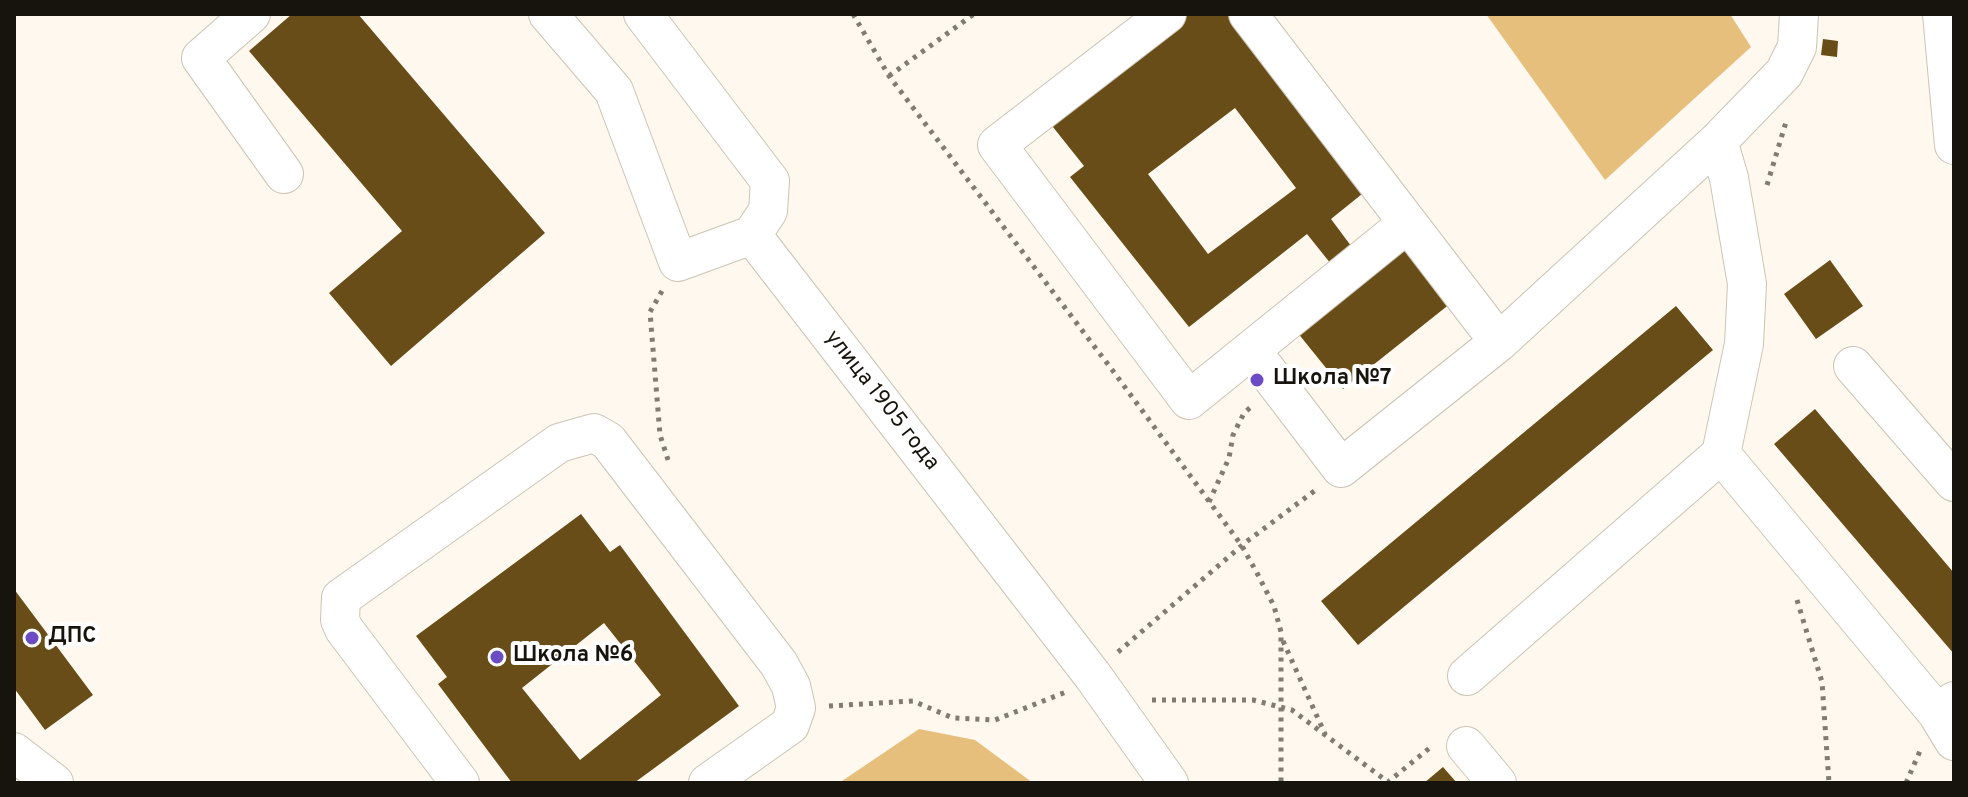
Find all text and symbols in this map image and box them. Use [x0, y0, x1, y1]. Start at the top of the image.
street label: улица 1905 года [818, 326, 944, 476]
place label: Школа №7 [1273, 367, 1391, 393]
marker: Школа №7 [1248, 371, 1266, 389]
place label: ДПС [48, 625, 96, 651]
marker: ДПС [23, 629, 41, 647]
place label: Школа №6 [513, 644, 633, 670]
marker: Школа №6 [488, 648, 506, 666]

